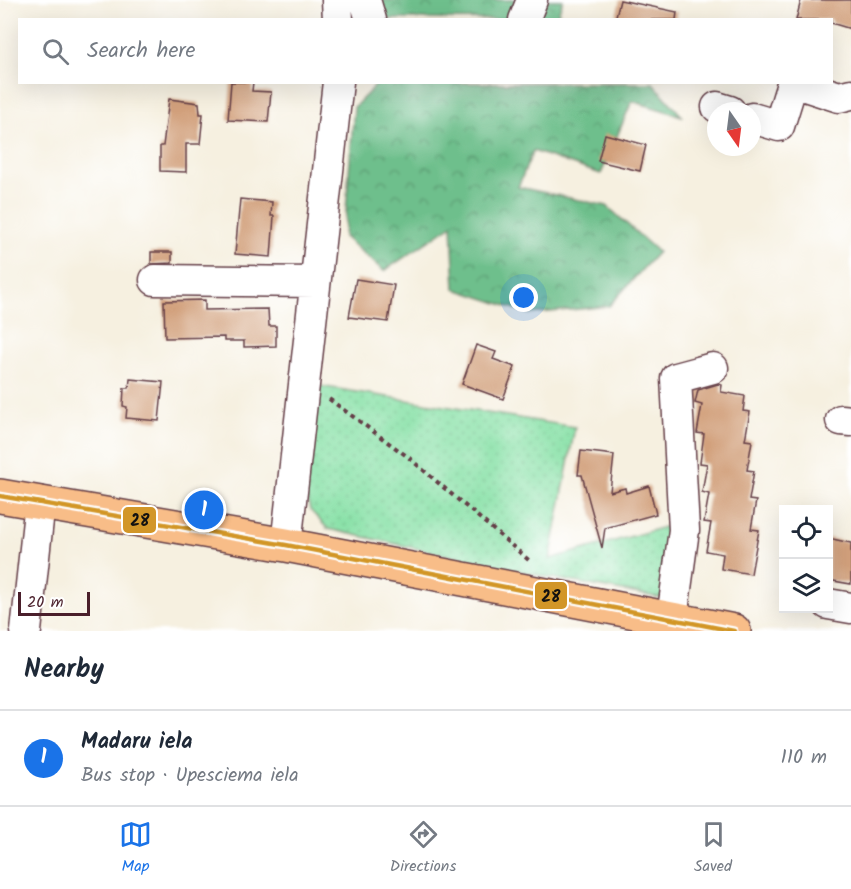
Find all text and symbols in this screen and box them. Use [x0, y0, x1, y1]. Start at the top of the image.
search box [18, 18, 833, 84]
text: Search here [87, 34, 195, 69]
icon: search [39, 35, 72, 68]
north arrow [707, 102, 761, 156]
your location [509, 283, 538, 312]
pin: 1 [184, 488, 224, 532]
map controls [779, 505, 833, 613]
button: locate [779, 505, 833, 559]
line badge: 28 [122, 506, 157, 534]
text: 28 [131, 509, 150, 534]
button: layers [779, 559, 833, 613]
line badge: 28 [534, 581, 568, 610]
text: 28 [542, 585, 561, 610]
scale bar [18, 589, 90, 616]
text: 20 m [27, 590, 63, 615]
text: Nearby [24, 649, 104, 691]
text: Madaru iela [81, 725, 193, 760]
text: 1 [40, 742, 47, 774]
text: 110 m [781, 742, 827, 774]
text: Bus stop · Upesciema iela [81, 760, 299, 792]
tab: Map [119, 818, 152, 879]
tab: Directions [390, 818, 456, 879]
tab: Saved [694, 818, 732, 879]

